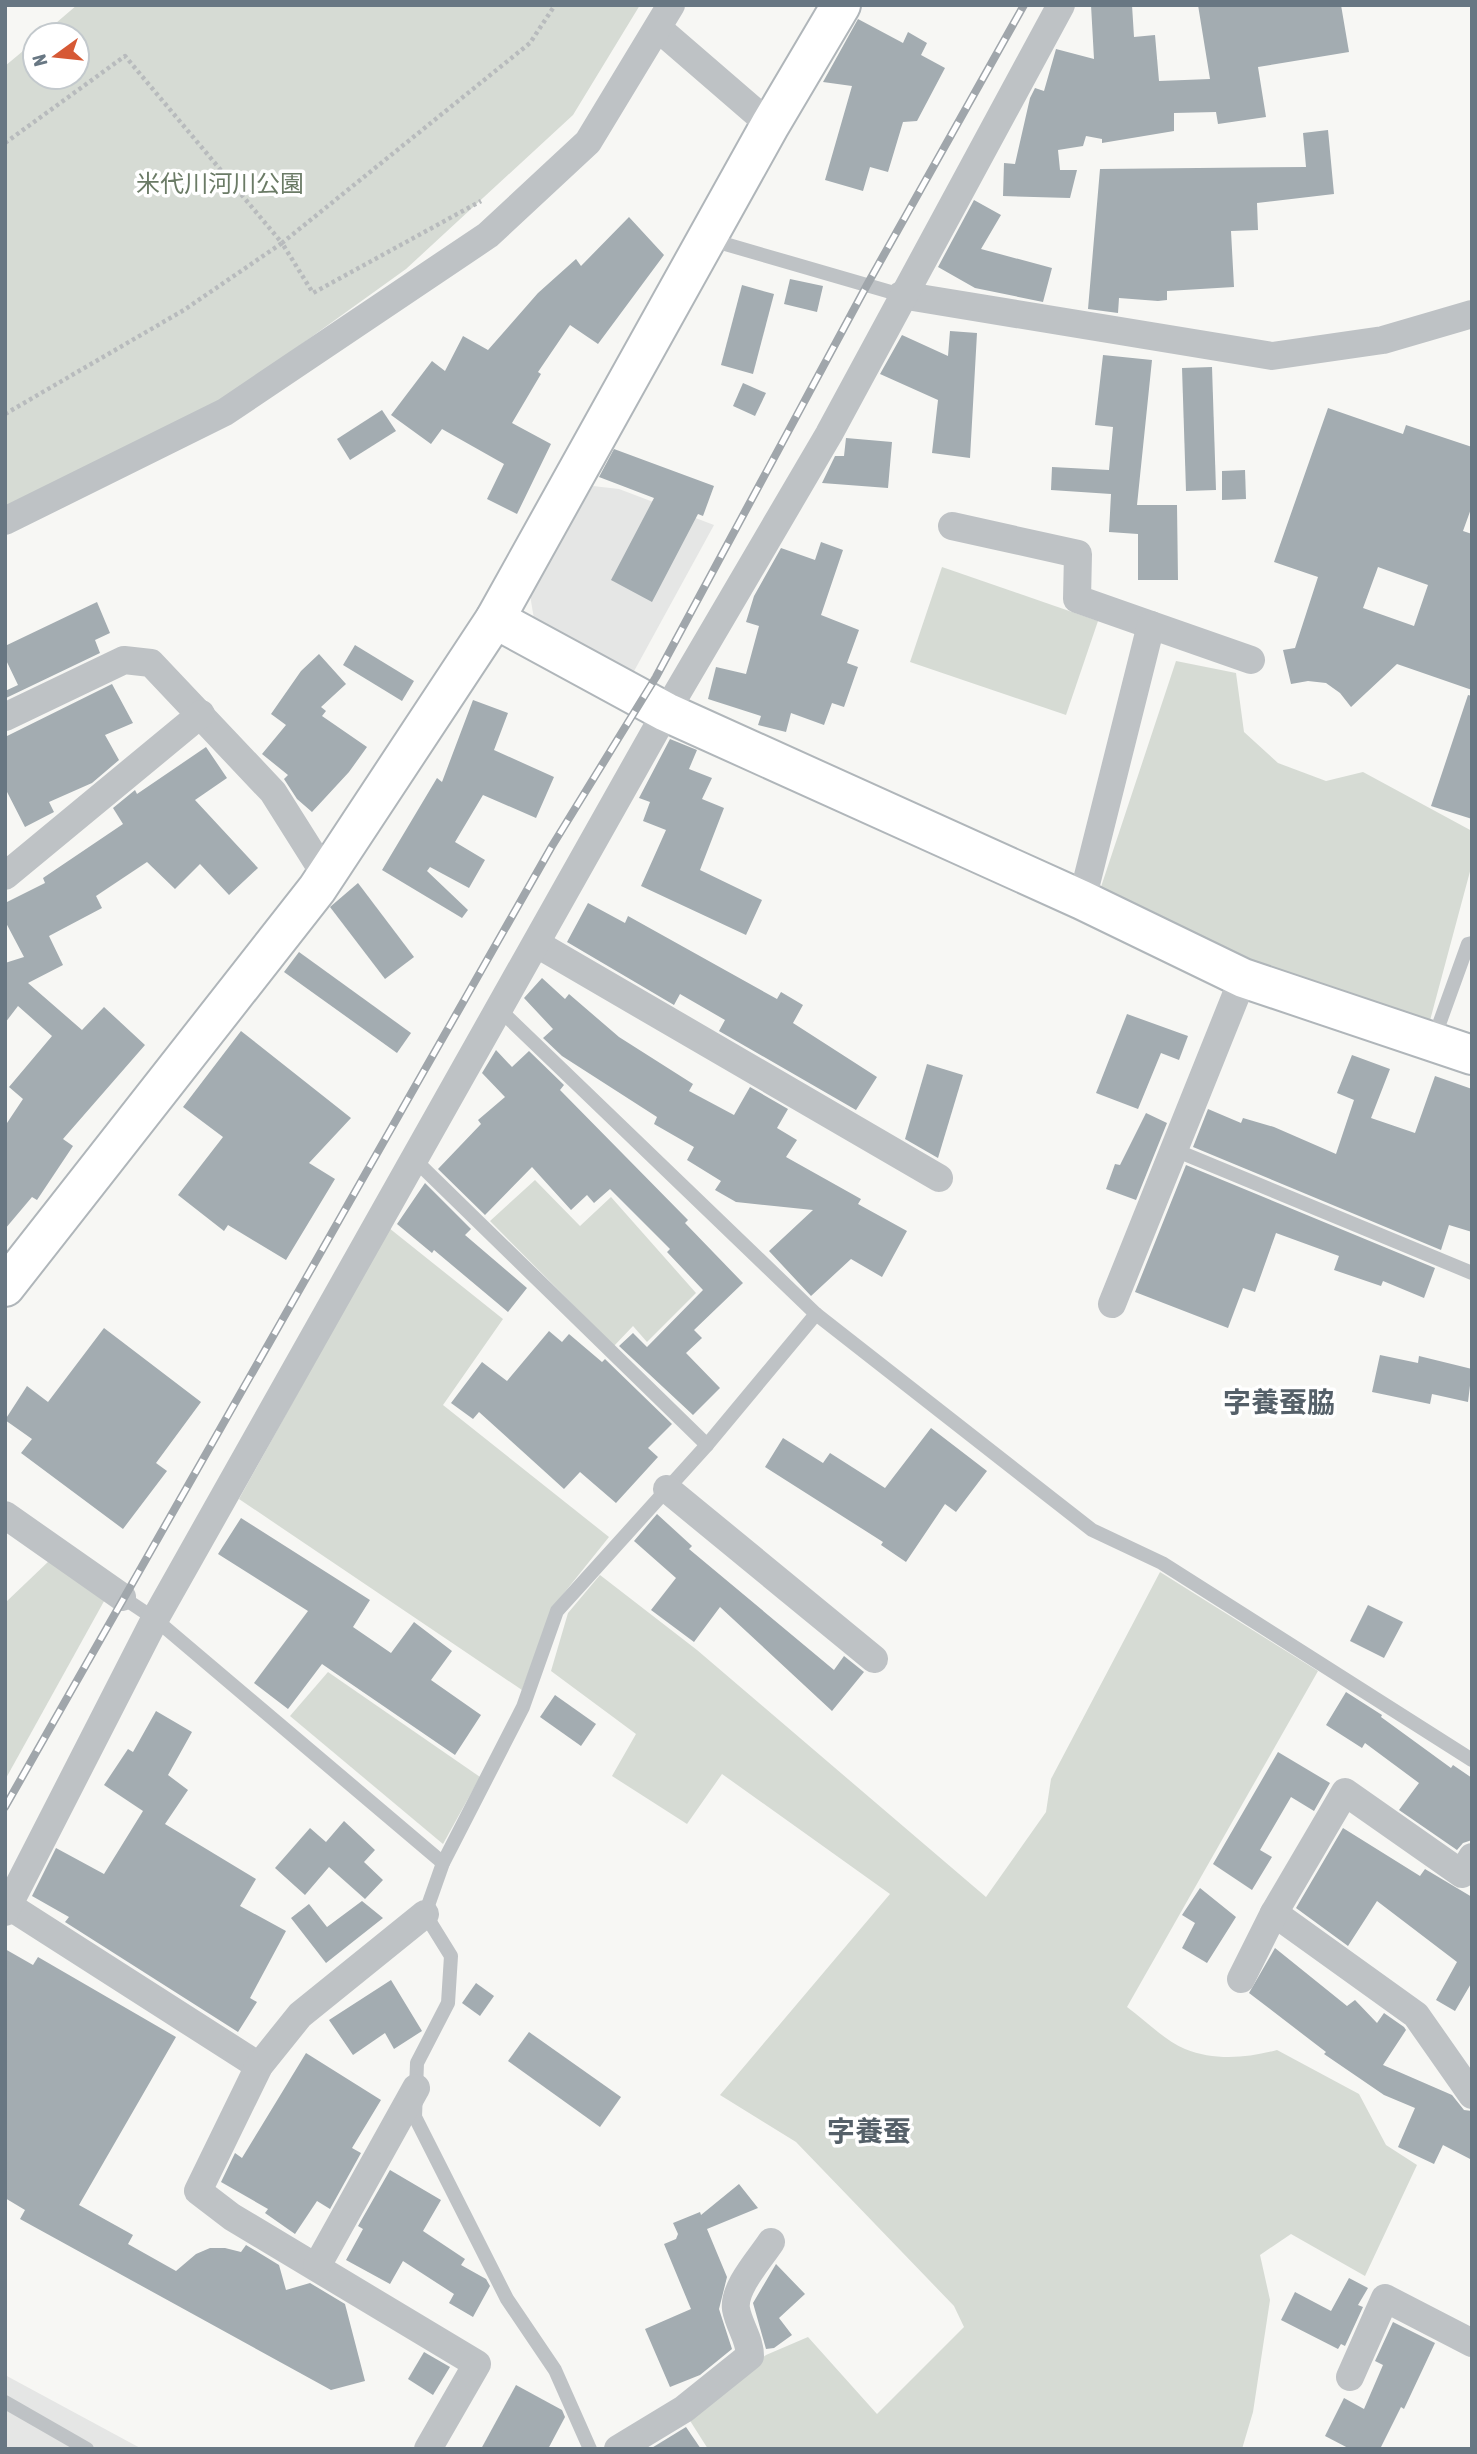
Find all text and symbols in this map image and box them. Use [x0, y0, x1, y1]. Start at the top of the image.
north arrow [21, 21, 91, 91]
text: N [28, 52, 52, 69]
park label: 米代川河川公園 [136, 170, 304, 197]
district label: 字養蚕脇 [1223, 1386, 1335, 1418]
district label: 字養蚕 [827, 2115, 911, 2147]

